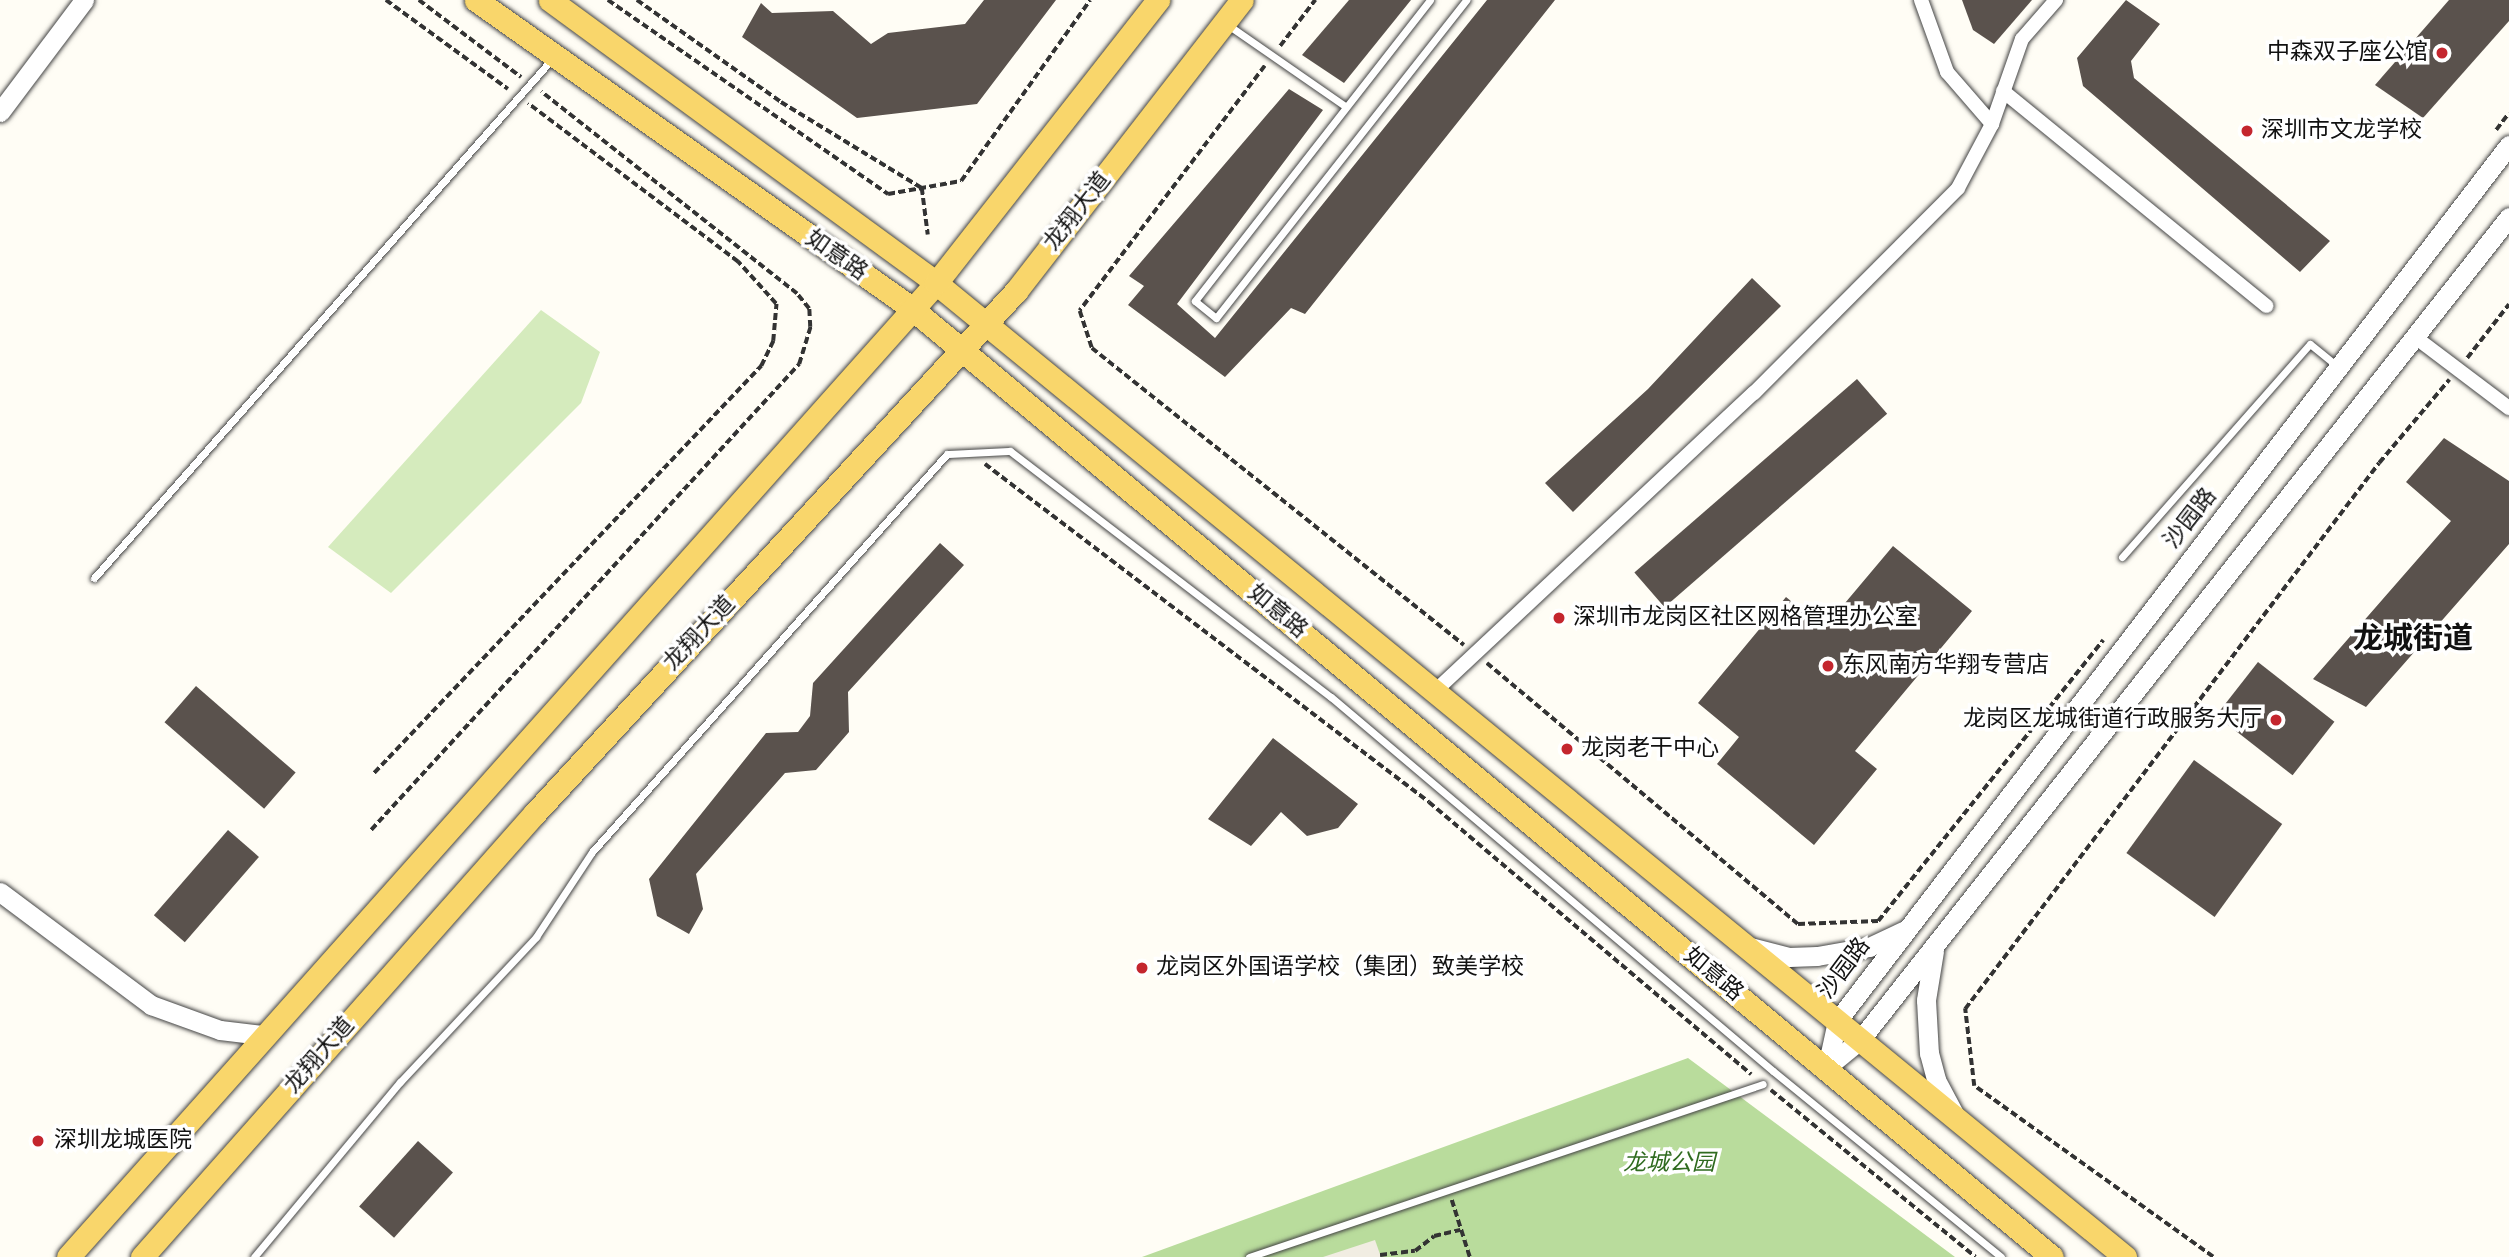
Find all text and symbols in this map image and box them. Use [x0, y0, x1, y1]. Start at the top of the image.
place label: 中森双子座公馆 [2267, 39, 2428, 67]
marker: 中森双子座公馆 [2434, 45, 2450, 61]
place label: 深圳市文龙学校 [2261, 117, 2422, 145]
marker: 深圳市文龙学校 [2239, 123, 2255, 139]
street label: 龙翔大道 [1039, 167, 1117, 257]
street label: 如意路 [800, 225, 872, 287]
street label: 沙园路 [2159, 483, 2223, 555]
street label: 如意路 [1242, 579, 1312, 645]
street label: 龙翔大道 [659, 591, 741, 677]
place label: 深圳市龙岗区社区网格管理办公室 [1573, 604, 1918, 632]
marker: 深圳市龙岗区社区网格管理办公室 [1551, 610, 1567, 626]
district label: 龙城街道 [2353, 621, 2473, 657]
place label: 东风南方华翔专营店 [1842, 652, 2049, 680]
marker: 东风南方华翔专营店 [1820, 658, 1836, 674]
place label: 龙岗区龙城街道行政服务大厅 [1963, 706, 2262, 734]
marker: 龙岗区龙城街道行政服务大厅 [2268, 712, 2284, 728]
place label: 龙岗老干中心 [1581, 735, 1719, 763]
marker: 龙岗老干中心 [1559, 741, 1575, 757]
street label: 沙园路 [1813, 933, 1877, 1005]
street label: 如意路 [1678, 942, 1748, 1008]
place label: 龙岗区外国语学校（集团）致美学校 [1156, 954, 1524, 982]
marker: 龙岗区外国语学校（集团）致美学校 [1134, 960, 1150, 976]
street label: 龙翔大道 [279, 1012, 361, 1100]
place label: 深圳龙城医院 [54, 1127, 192, 1155]
marker: 深圳龙城医院 [28, 1131, 48, 1151]
park label: 龙城公园 [1623, 1150, 1715, 1178]

